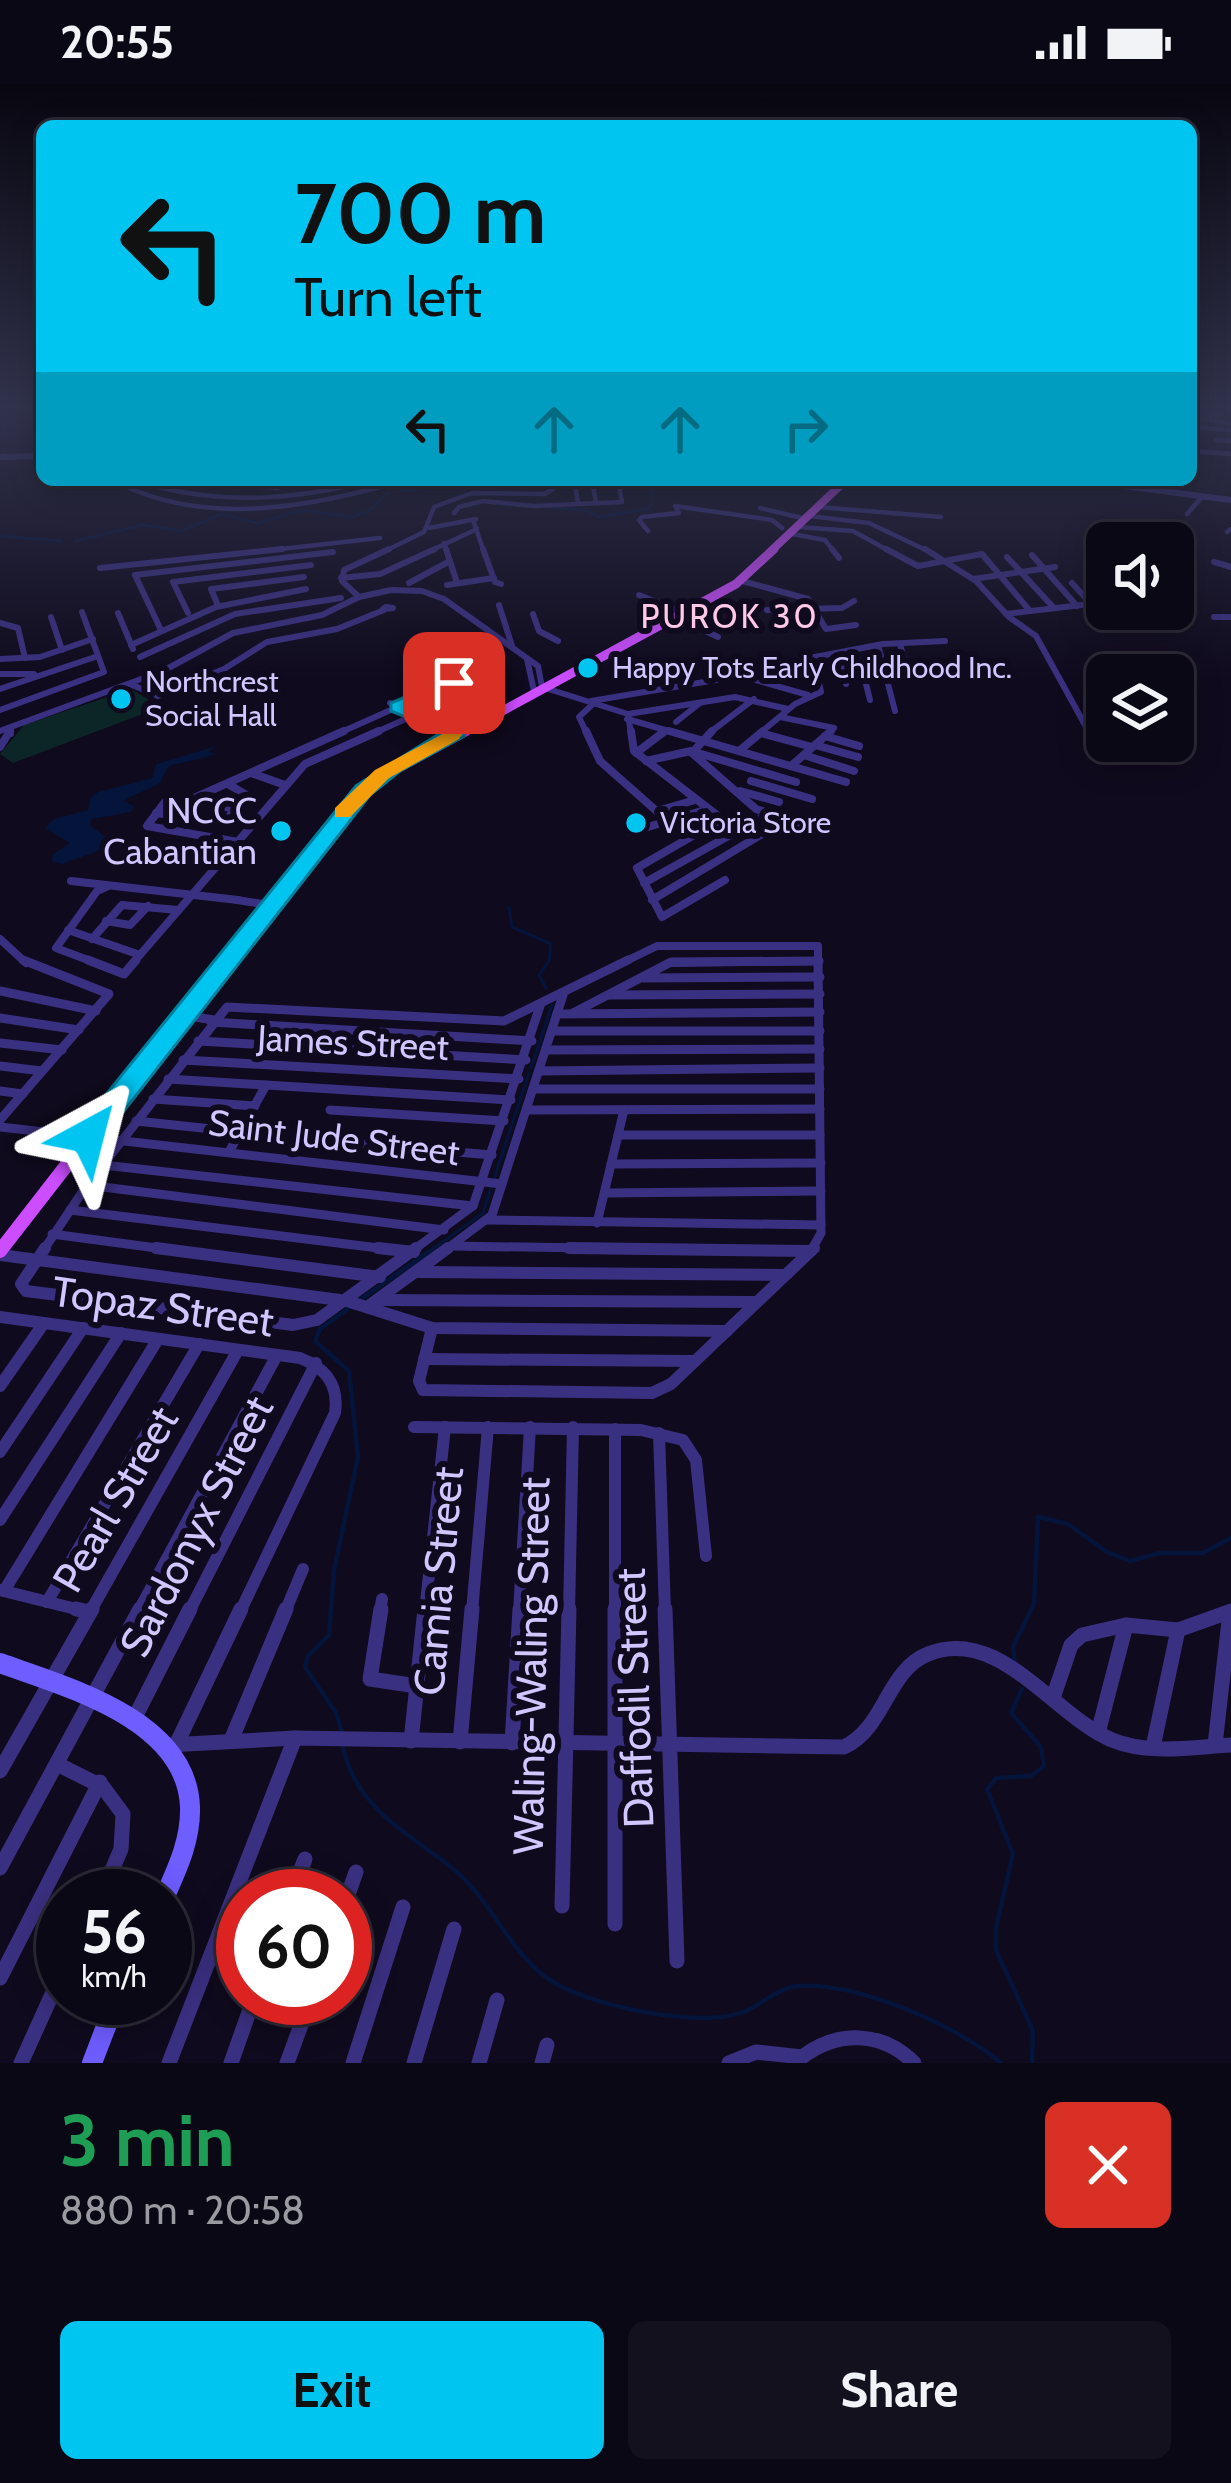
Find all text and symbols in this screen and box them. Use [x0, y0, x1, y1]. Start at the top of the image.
text: 20:55 [60, 15, 174, 69]
text: 700 m [294, 162, 547, 264]
icon: left [96, 168, 252, 324]
text: Turn left [294, 264, 482, 330]
icon: left [395, 396, 461, 462]
icon: ahead [521, 396, 587, 462]
icon: ahead [647, 396, 713, 462]
icon: right [773, 396, 839, 462]
map controls [1086, 522, 1194, 762]
button: sound [1086, 522, 1194, 630]
district label: PUROK 30 [640, 596, 820, 636]
pin [403, 632, 505, 734]
place label: Happy Tots Early Childhood Inc. [612, 649, 1012, 686]
icon: arrive [421, 650, 487, 716]
button: layers [1086, 654, 1194, 762]
marker: Happy Tots Early Childhood Inc. [575, 655, 601, 681]
place label: Northcrest Social Hall [145, 663, 279, 734]
marker: Northcrest Social Hall [108, 686, 134, 712]
place label: NCCC Cabantian [103, 788, 257, 873]
place label: Victoria Store [660, 804, 831, 841]
marker: Victoria Store [623, 810, 649, 836]
marker: NCCC Cabantian [268, 818, 294, 844]
street label: James Street [255, 1015, 450, 1069]
position arrow [25, 1073, 151, 1199]
street label: Saint Jude Street [206, 1100, 462, 1174]
street label: Topaz Street [49, 1265, 277, 1347]
street label: Sardonyx Street [108, 1387, 284, 1665]
street label: Pearl Street [41, 1397, 189, 1601]
street label: Camia Street [402, 1465, 474, 1697]
street label: Waling-Waling Street [502, 1477, 560, 1855]
street label: Daffodil Street [603, 1567, 665, 1829]
speed limit sign: 60 [216, 1869, 372, 2025]
text: 56 [81, 1895, 147, 1968]
text: km/h [81, 1958, 147, 1995]
text: 3 min [60, 2097, 235, 2184]
button: close [1045, 2102, 1171, 2228]
text: 880 m · 20:58 [60, 2186, 305, 2234]
button: Exit [60, 2321, 604, 2459]
button: Share [628, 2321, 1171, 2459]

